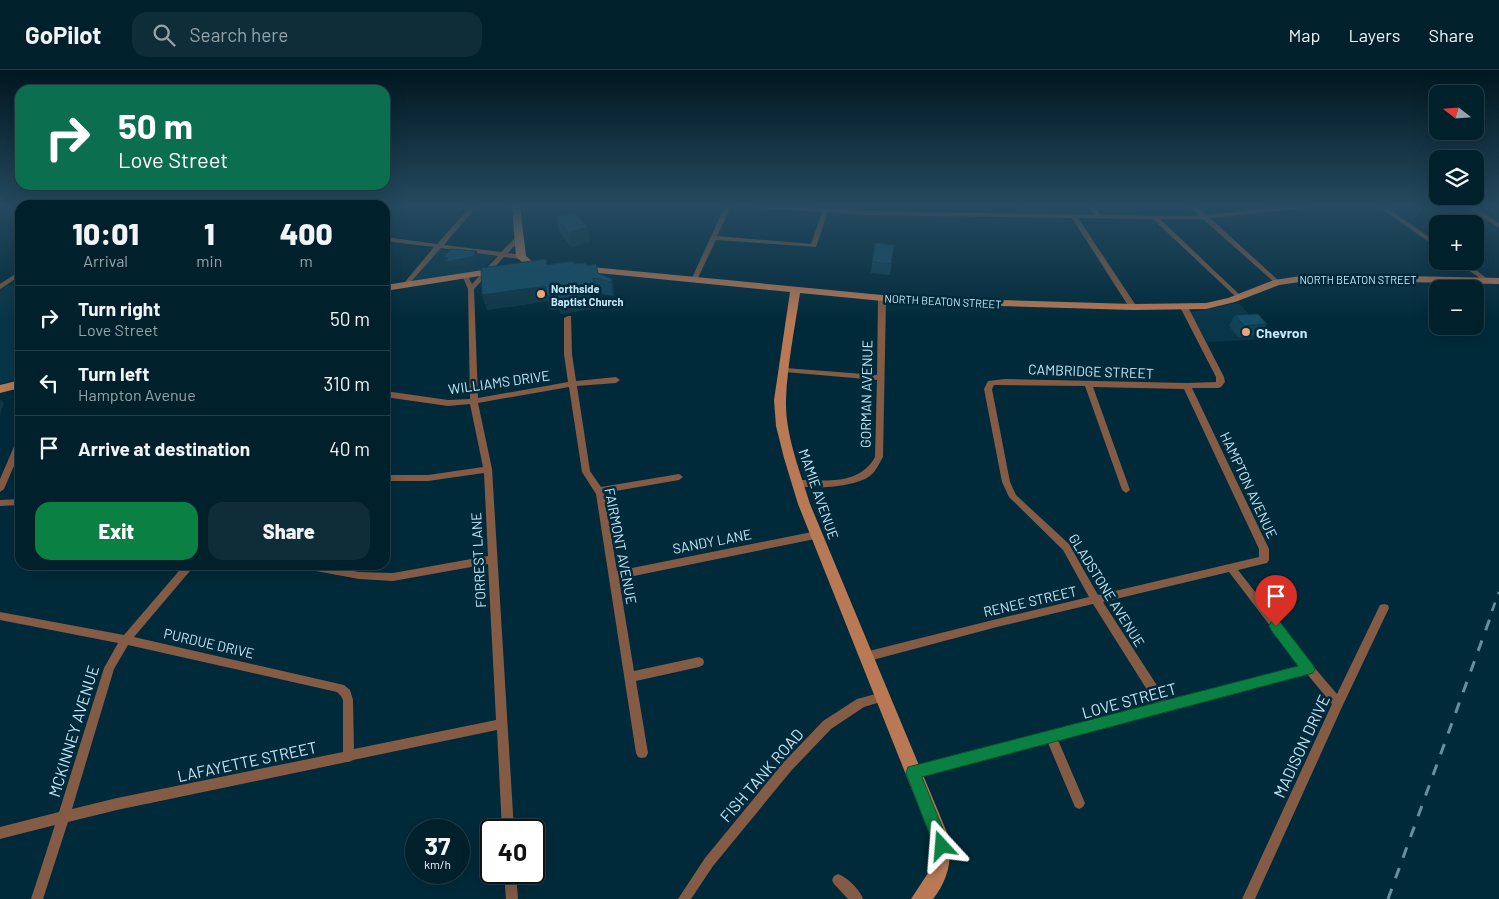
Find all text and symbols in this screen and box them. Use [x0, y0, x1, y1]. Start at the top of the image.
search box [132, 12, 482, 57]
text: GoPilot [25, 20, 102, 49]
icon: search [150, 21, 178, 49]
text: Search here [190, 23, 288, 46]
text: Map [1288, 24, 1320, 46]
text: Layers [1348, 24, 1401, 46]
text: Share [1429, 24, 1474, 46]
north arrow [1429, 85, 1484, 140]
map controls [1429, 85, 1484, 335]
text: 50 m [118, 104, 193, 146]
icon: right [35, 105, 100, 170]
text: Love Street [118, 146, 228, 172]
button: layers [1429, 150, 1484, 205]
text: 10:01 [72, 215, 139, 251]
text: 1 [204, 215, 215, 251]
text: 400 [280, 215, 333, 251]
button: + [1429, 215, 1484, 270]
text: Arrival [83, 251, 128, 270]
text: min [196, 251, 222, 270]
text: m [300, 251, 313, 270]
street label: NORTH BEATON STREET [1299, 273, 1417, 286]
button: − [1429, 280, 1484, 335]
place label: Northside Baptist Church [551, 282, 623, 308]
marker: Northside Baptist Church [535, 288, 547, 300]
street label: NORTH BEATON STREET [884, 291, 1002, 311]
text: Turn right [78, 297, 160, 320]
icon: right [35, 304, 63, 332]
text: 50 m [330, 307, 370, 330]
text: Love Street [78, 320, 158, 339]
place label: Chevron [1256, 324, 1307, 341]
marker: Chevron [1240, 326, 1252, 338]
street label: GORMAN AVENUE [857, 340, 875, 448]
street label: CAMBRIDGE STREET [1028, 360, 1154, 382]
text: Turn left [78, 362, 149, 385]
street label: WILLIAMS DRIVE [447, 366, 551, 398]
icon: left [35, 369, 63, 397]
text: 310 m [323, 372, 370, 395]
text: Hampton Avenue [78, 385, 196, 404]
street label: HAMPTON AVENUE [1217, 429, 1281, 541]
icon: arrive [35, 434, 63, 462]
text: Arrive at destination [78, 437, 250, 460]
text: 40 m [329, 437, 370, 460]
street label: MAMIE AVENUE [796, 446, 842, 542]
street label: FAIRMONT AVENUE [601, 486, 641, 606]
button: Exit [35, 502, 198, 560]
button: Share [208, 502, 370, 560]
street label: FORREST LANE [467, 512, 489, 608]
street label: SANDY LANE [671, 525, 753, 557]
street label: GLADSTONE AVENUE [1065, 530, 1149, 650]
pin [1255, 575, 1297, 626]
street label: RENEE STREET [982, 582, 1078, 620]
icon: arrive [1262, 582, 1290, 610]
street label: PURDUE DRIVE [162, 624, 256, 662]
street label: MCKINNEY AVENUE [44, 663, 102, 799]
street label: LOVE STREET [1080, 678, 1178, 722]
street label: MADISON DRIVE [1269, 692, 1333, 800]
street label: FISH TANK ROAD [715, 725, 807, 825]
street label: LAFAYETTE STREET [175, 737, 319, 785]
speed limit sign: 40 [480, 819, 545, 884]
position arrow [915, 819, 967, 871]
text: 37 [425, 830, 450, 860]
text: km/h [424, 857, 451, 871]

